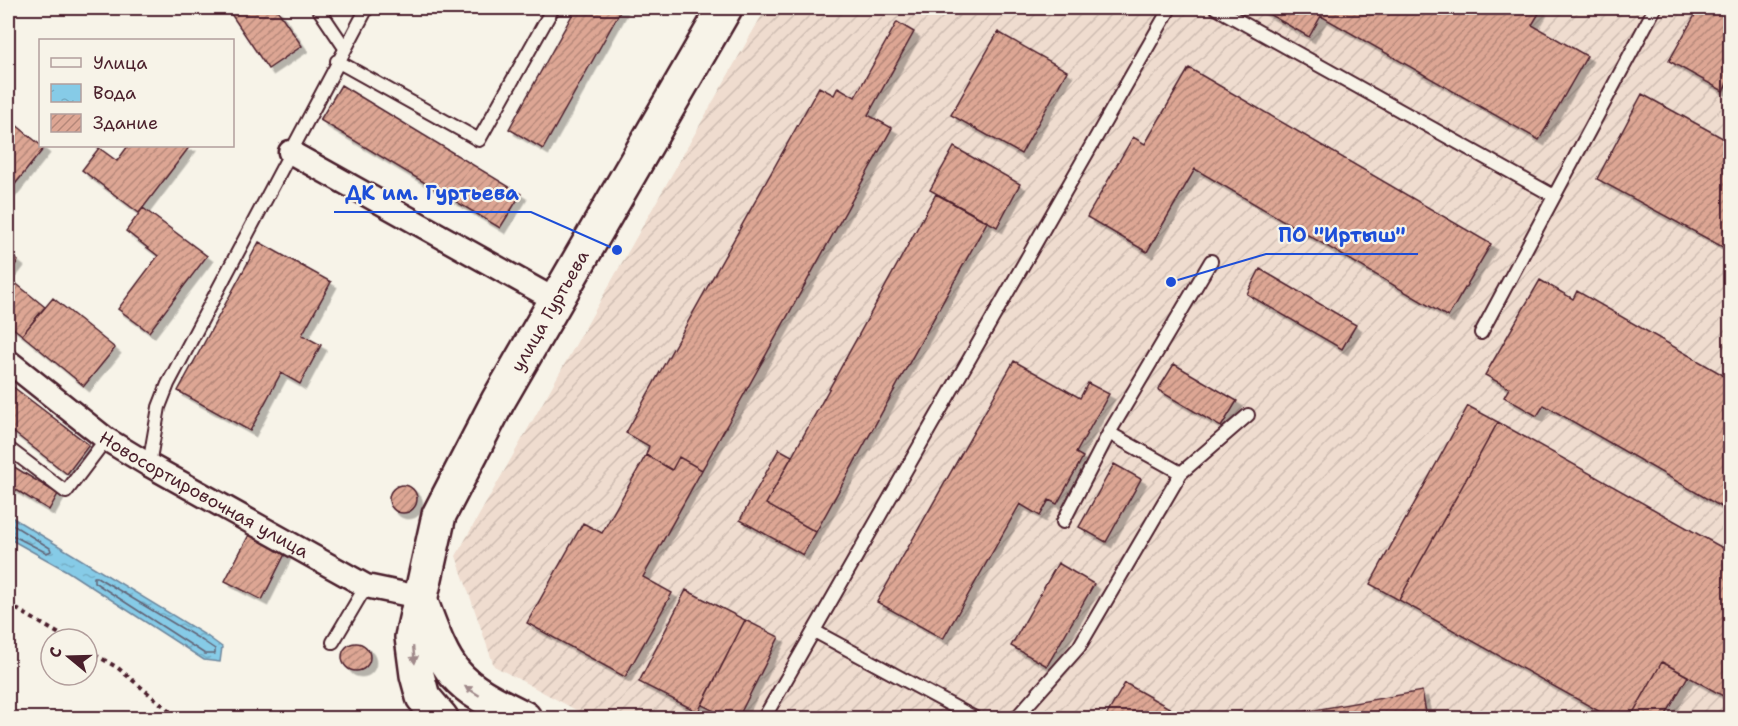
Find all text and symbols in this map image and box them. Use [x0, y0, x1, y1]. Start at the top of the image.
legend [39, 39, 234, 147]
text: Улица [93, 51, 147, 75]
text: Вода [93, 81, 136, 105]
text: Здание [93, 111, 158, 135]
callout: ДК им. Гуртьева [334, 174, 531, 212]
text: ДК им. Гуртьева [345, 180, 519, 206]
callout: ПО "Иртыш" [1266, 216, 1418, 254]
text: ПО "Иртыш" [1278, 222, 1406, 248]
street label: улица Гуртьева [505, 246, 595, 376]
street label: Новосортировочная улица [95, 426, 313, 564]
north arrow [39, 627, 99, 687]
text: С [44, 644, 67, 660]
one-way arrow [410, 645, 419, 664]
one-way arrow [464, 685, 480, 696]

